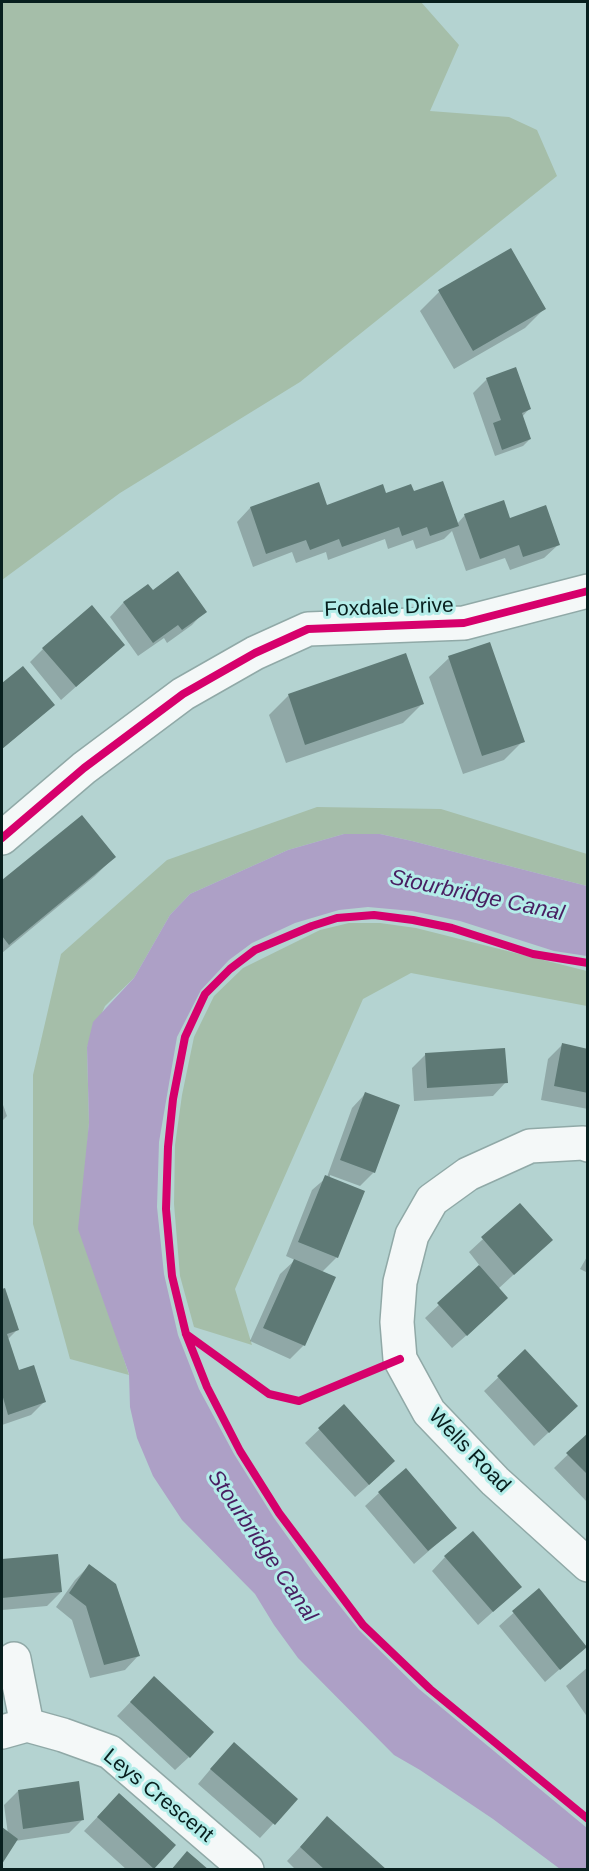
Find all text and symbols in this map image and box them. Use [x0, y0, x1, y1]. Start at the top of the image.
street label: Foxdale Drive [324, 593, 454, 623]
water label: Stourbridge Canal [388, 865, 566, 927]
street label: Wells Road [423, 1404, 515, 1498]
water label: Stourbridge Canal [201, 1465, 323, 1627]
street label: Leys Crescent [98, 1744, 218, 1848]

